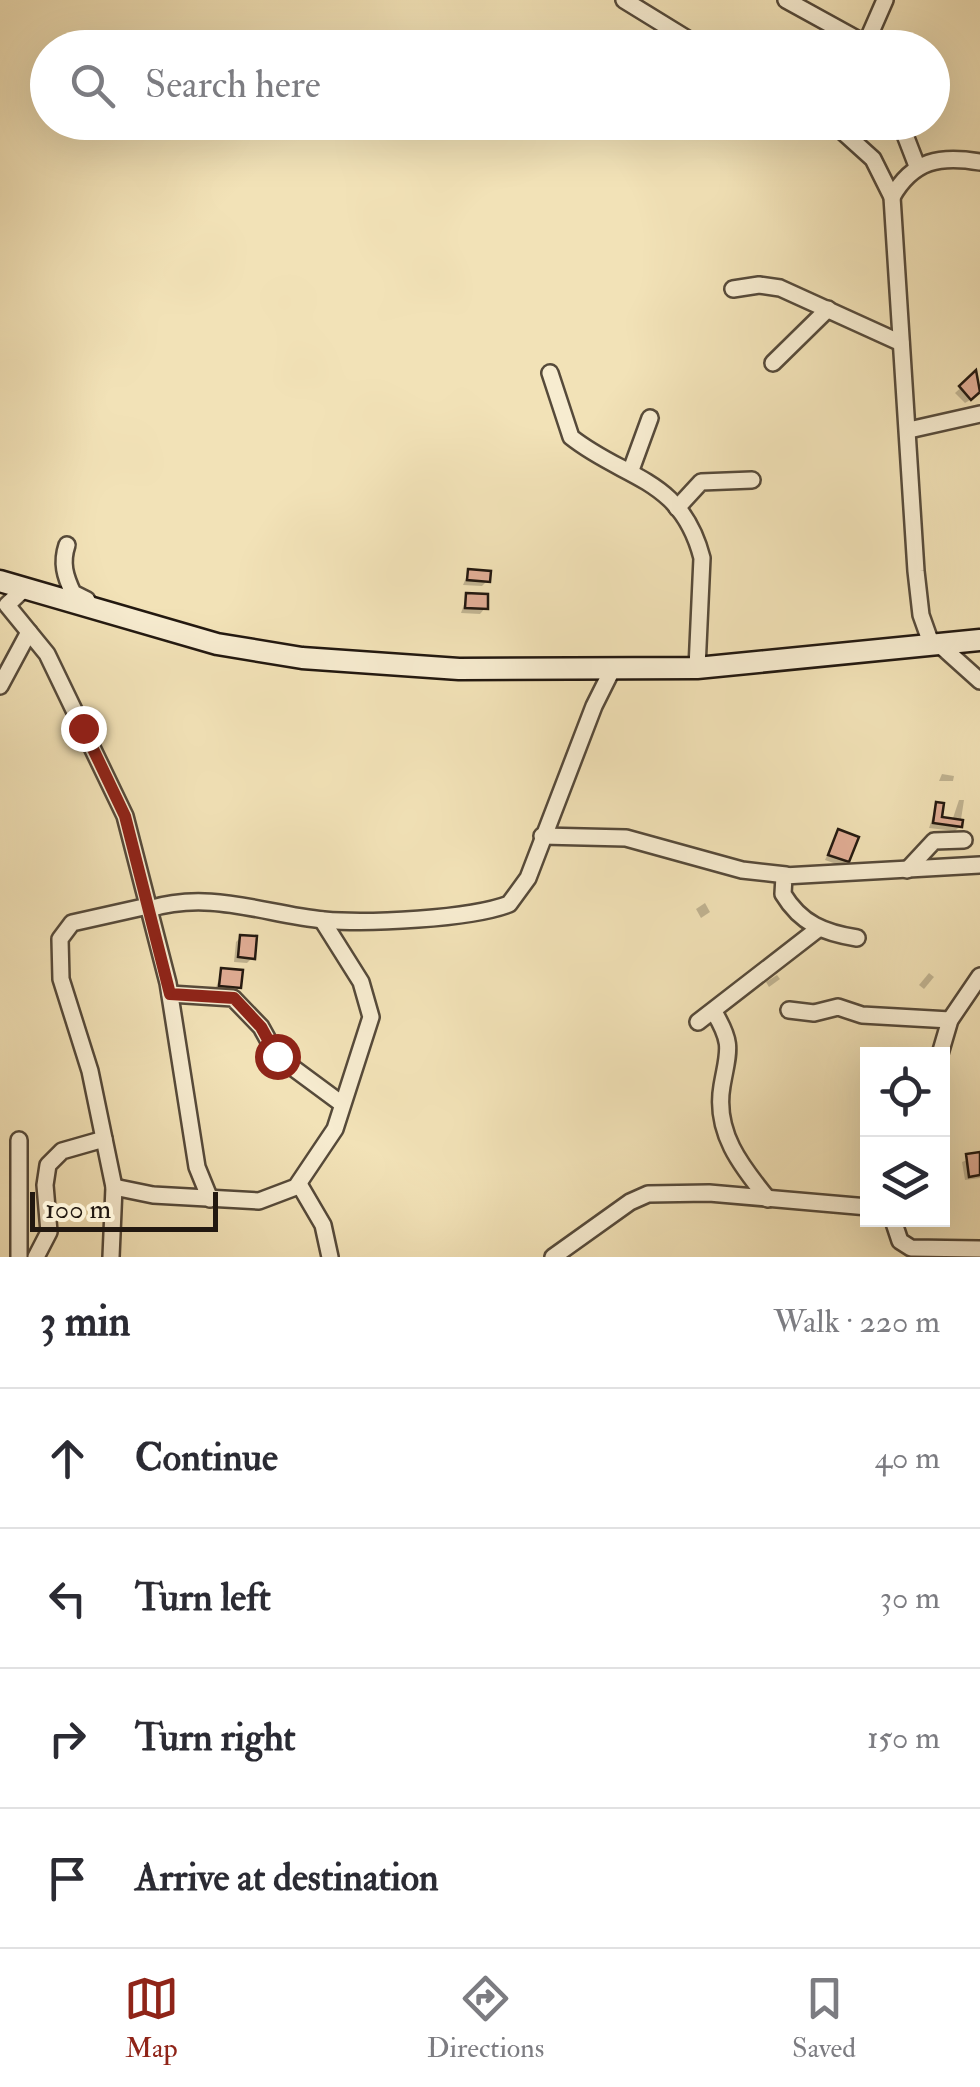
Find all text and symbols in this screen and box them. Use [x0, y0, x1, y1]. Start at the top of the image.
search box [30, 30, 950, 140]
icon: search [65, 58, 120, 113]
text: Search here [145, 61, 321, 109]
route end [61, 706, 107, 752]
route start [255, 1034, 301, 1080]
map controls [860, 1047, 950, 1227]
button: locate [860, 1047, 950, 1137]
button: layers [860, 1137, 950, 1227]
scale bar [30, 1187, 218, 1232]
text: 100 m [45, 1192, 111, 1227]
text: 3 min [40, 1296, 130, 1348]
text: Walk · 220 m [773, 1302, 940, 1342]
icon: ahead [40, 1431, 95, 1486]
text: Continue [135, 1434, 278, 1482]
text: 40 m [875, 1438, 940, 1478]
icon: left [40, 1571, 95, 1626]
text: Turn left [135, 1574, 271, 1622]
text: 30 m [880, 1578, 940, 1618]
icon: right [40, 1711, 95, 1766]
text: Turn right [135, 1714, 296, 1762]
text: 150 m [867, 1718, 940, 1758]
icon: arrive [40, 1851, 95, 1906]
text: Arrive at destination [135, 1854, 439, 1902]
tab: Map [124, 1971, 179, 2066]
tab: Directions [427, 1971, 544, 2066]
tab: Saved [792, 1971, 856, 2066]

